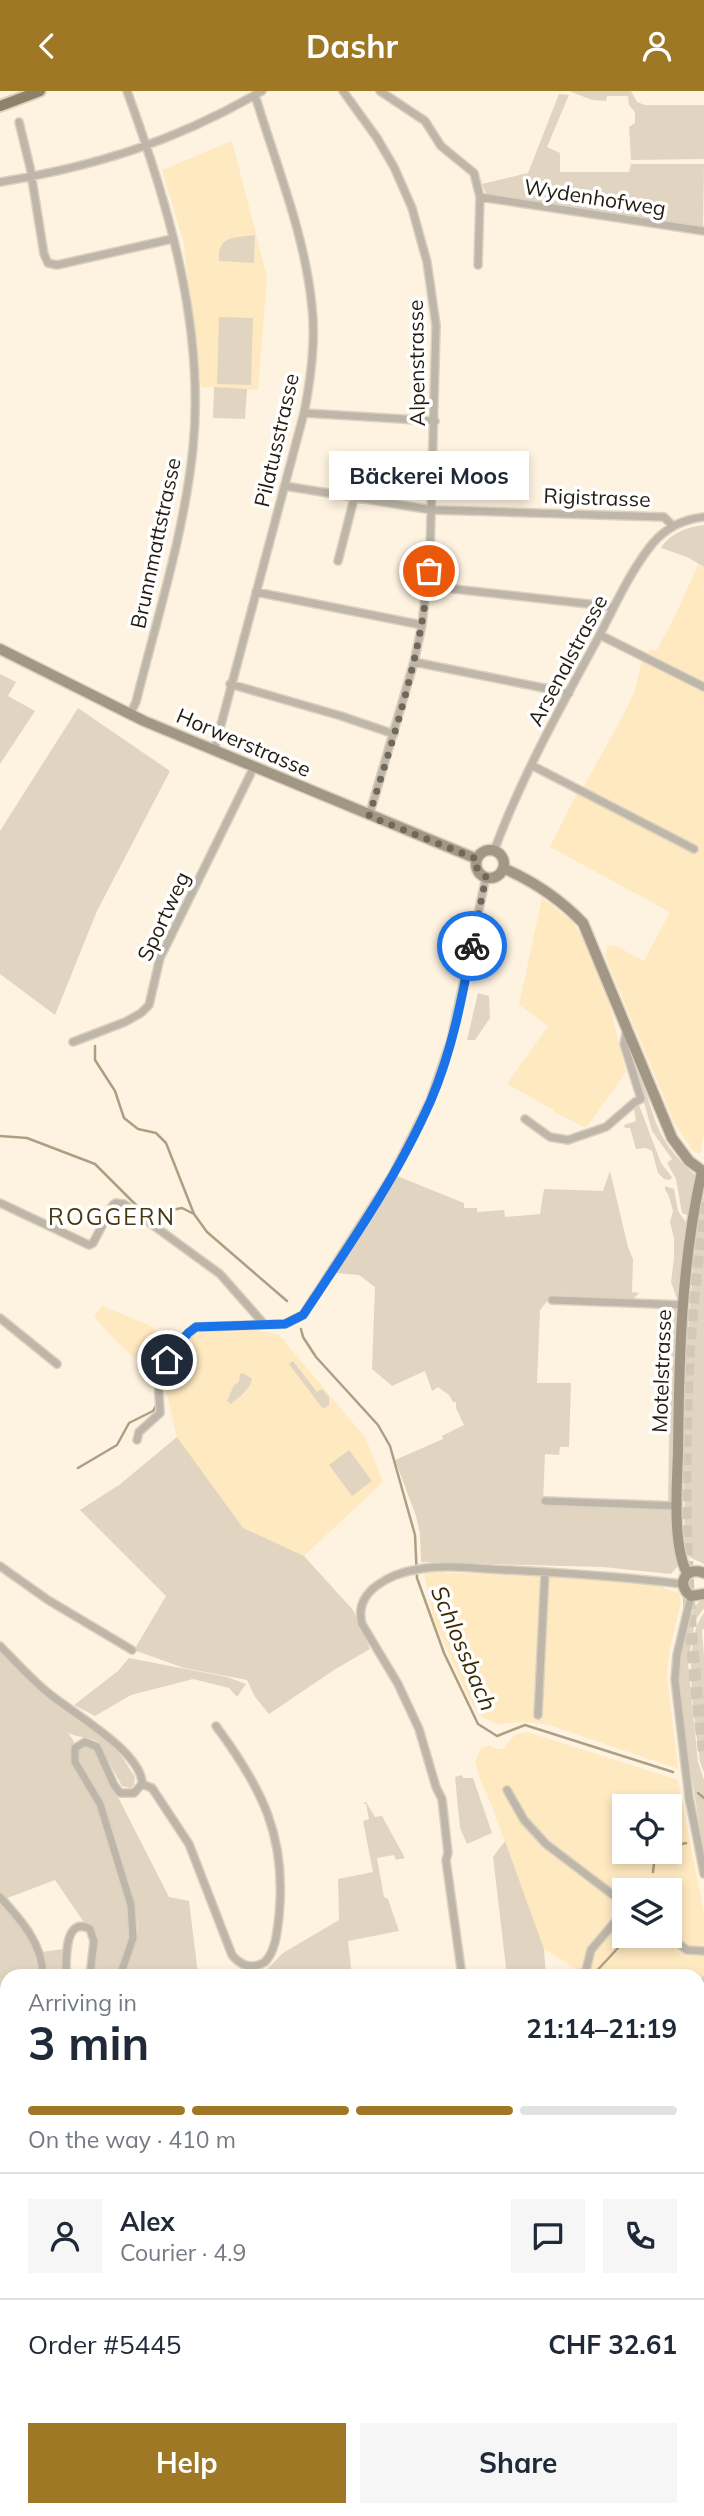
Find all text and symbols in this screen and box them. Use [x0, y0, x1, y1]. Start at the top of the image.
text: Dashr [306, 26, 398, 66]
icon: back [28, 27, 66, 65]
icon: person [638, 27, 676, 65]
street label: Wydenhofweg [522, 173, 668, 221]
street label: Alpenstrasse [402, 299, 430, 427]
street label: Pilatusstrasse [248, 371, 304, 509]
callout: Bäckerei Moos [329, 452, 529, 501]
street label: Brunnmattstrasse [124, 455, 186, 631]
text: Bäckerei Moos [349, 461, 509, 490]
street label: Rigistrasse [543, 482, 651, 512]
pin [399, 541, 459, 601]
icon: bag [410, 552, 448, 590]
street label: Arsenalstrasse [522, 590, 612, 730]
street label: Horwerstrasse [173, 702, 315, 782]
street label: Sportweg [131, 867, 195, 965]
courier [437, 911, 507, 981]
icon: bike [453, 927, 491, 965]
district label: ROGGERN [48, 1202, 176, 1231]
street label: Motelstrasse [646, 1309, 676, 1433]
pin [137, 1330, 197, 1390]
icon: home [148, 1341, 186, 1379]
water label: Schlossbach [425, 1581, 503, 1715]
map controls [612, 1794, 682, 1948]
button: locate [612, 1794, 682, 1864]
button: layers [612, 1878, 682, 1948]
text: Arriving in [28, 1988, 137, 2017]
text: 21:14–21:19 [526, 2012, 677, 2045]
text: 3 min [28, 2014, 149, 2072]
text: On the way · 410 m [28, 2125, 236, 2154]
button: person [28, 2199, 102, 2273]
button: chat [511, 2199, 585, 2273]
button: phone [603, 2199, 677, 2273]
text: Alex [120, 2205, 175, 2238]
text: Courier · 4.9 [120, 2238, 246, 2267]
text: Order #5445 [28, 2328, 181, 2361]
text: CHF 32.61 [548, 2328, 677, 2361]
button: Help [28, 2423, 346, 2503]
button: Share [360, 2423, 677, 2503]

